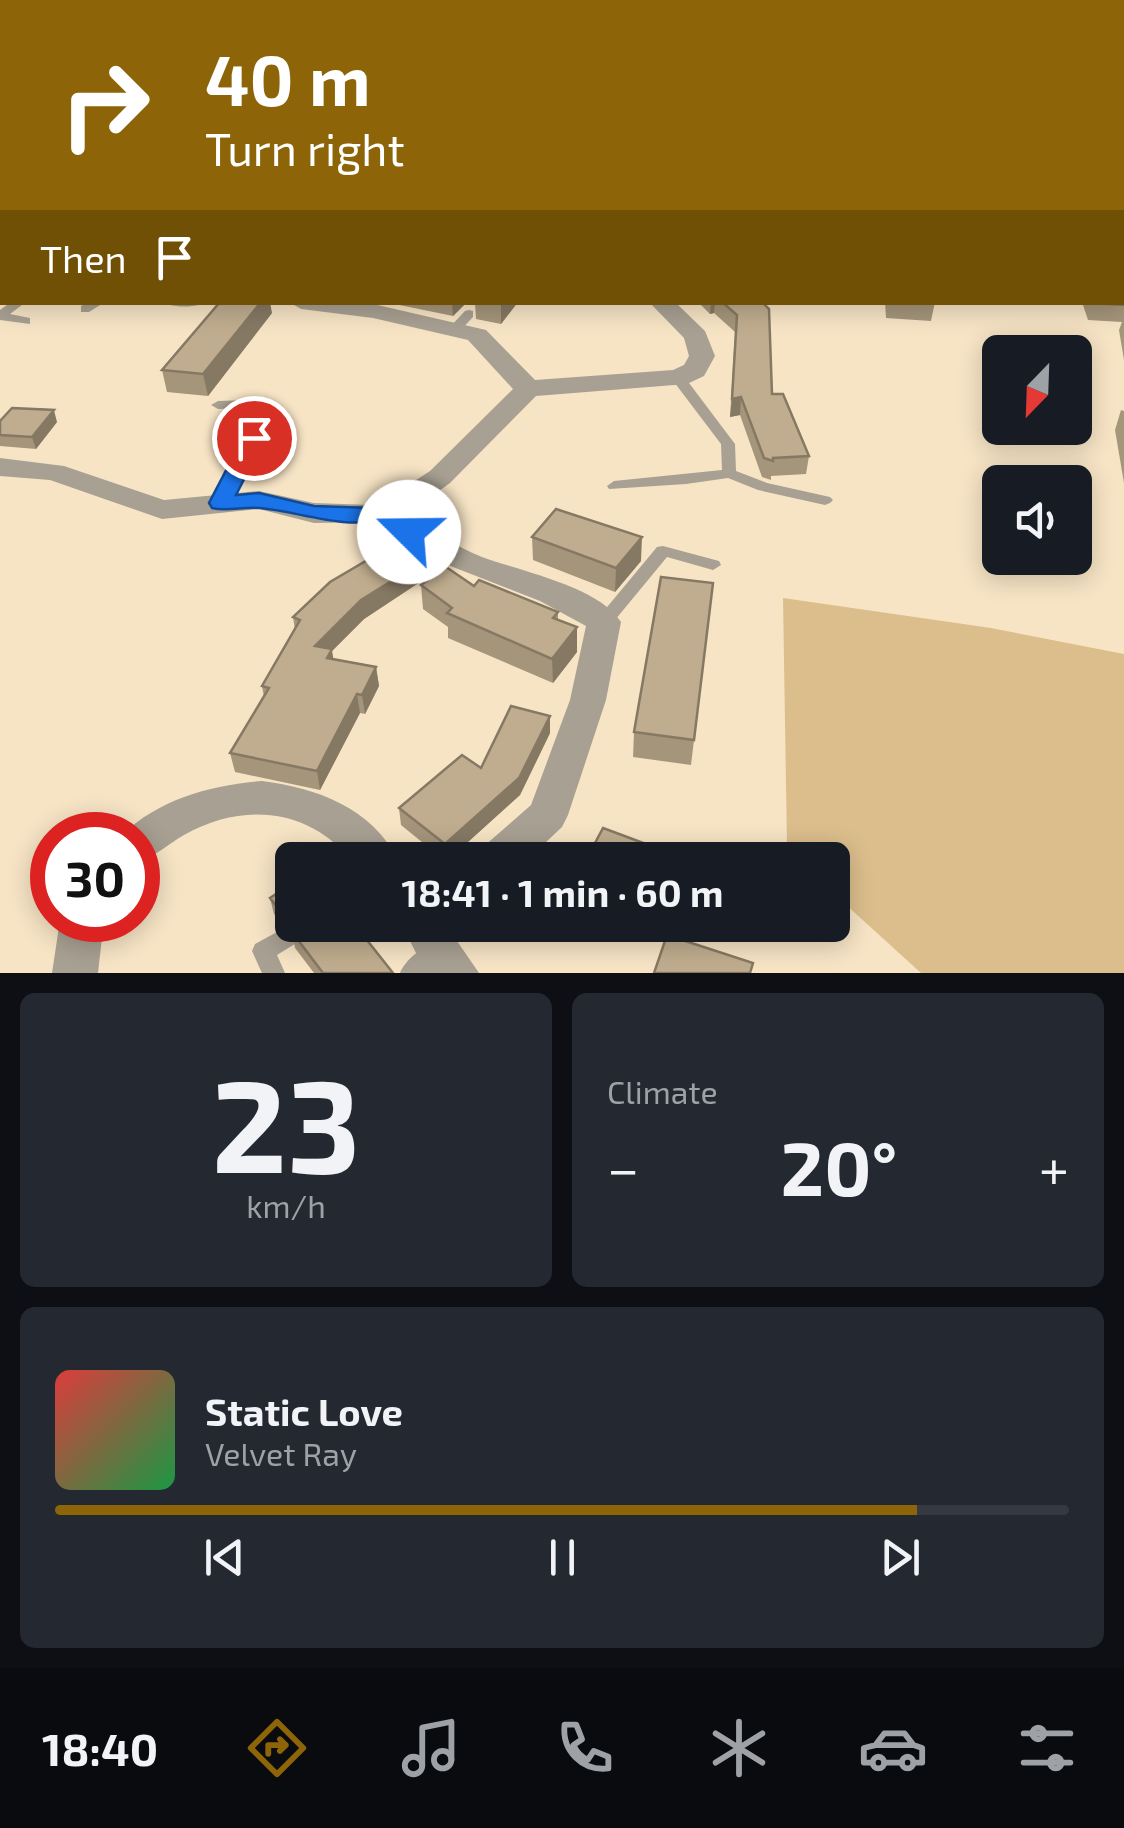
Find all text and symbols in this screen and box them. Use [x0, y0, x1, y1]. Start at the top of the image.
text: 40 m [205, 36, 371, 120]
icon: right [40, 40, 170, 170]
text: Turn right [205, 121, 405, 175]
icon: arrive [147, 230, 202, 285]
text: Then [40, 235, 127, 281]
north arrow [982, 335, 1092, 445]
map controls [982, 335, 1092, 575]
pin [212, 396, 297, 481]
icon: arrive [227, 411, 282, 466]
button: sound [982, 465, 1092, 575]
position arrow [357, 480, 461, 584]
speed limit sign: 30 [30, 812, 160, 942]
text: 18:41 · 1 min · 60 m [402, 869, 723, 915]
text: 23 [211, 1043, 361, 1199]
text: Climate [607, 1072, 718, 1110]
text: 20° [781, 1121, 897, 1211]
text: − [607, 1134, 639, 1200]
text: + [1039, 1134, 1069, 1200]
text: km/h [246, 1186, 326, 1224]
text: Static Love [205, 1388, 403, 1434]
text: Velvet Ray [205, 1434, 357, 1472]
icon: previous [197, 1530, 252, 1585]
icon: pause [535, 1530, 590, 1585]
icon: next [873, 1530, 928, 1585]
icon: directions [242, 1713, 312, 1783]
icon: music [396, 1713, 466, 1783]
icon: phone [550, 1713, 620, 1783]
icon: climate [704, 1713, 774, 1783]
icon: car [858, 1713, 928, 1783]
icon: filters [1012, 1713, 1082, 1783]
text: 18:40 [42, 1721, 158, 1775]

